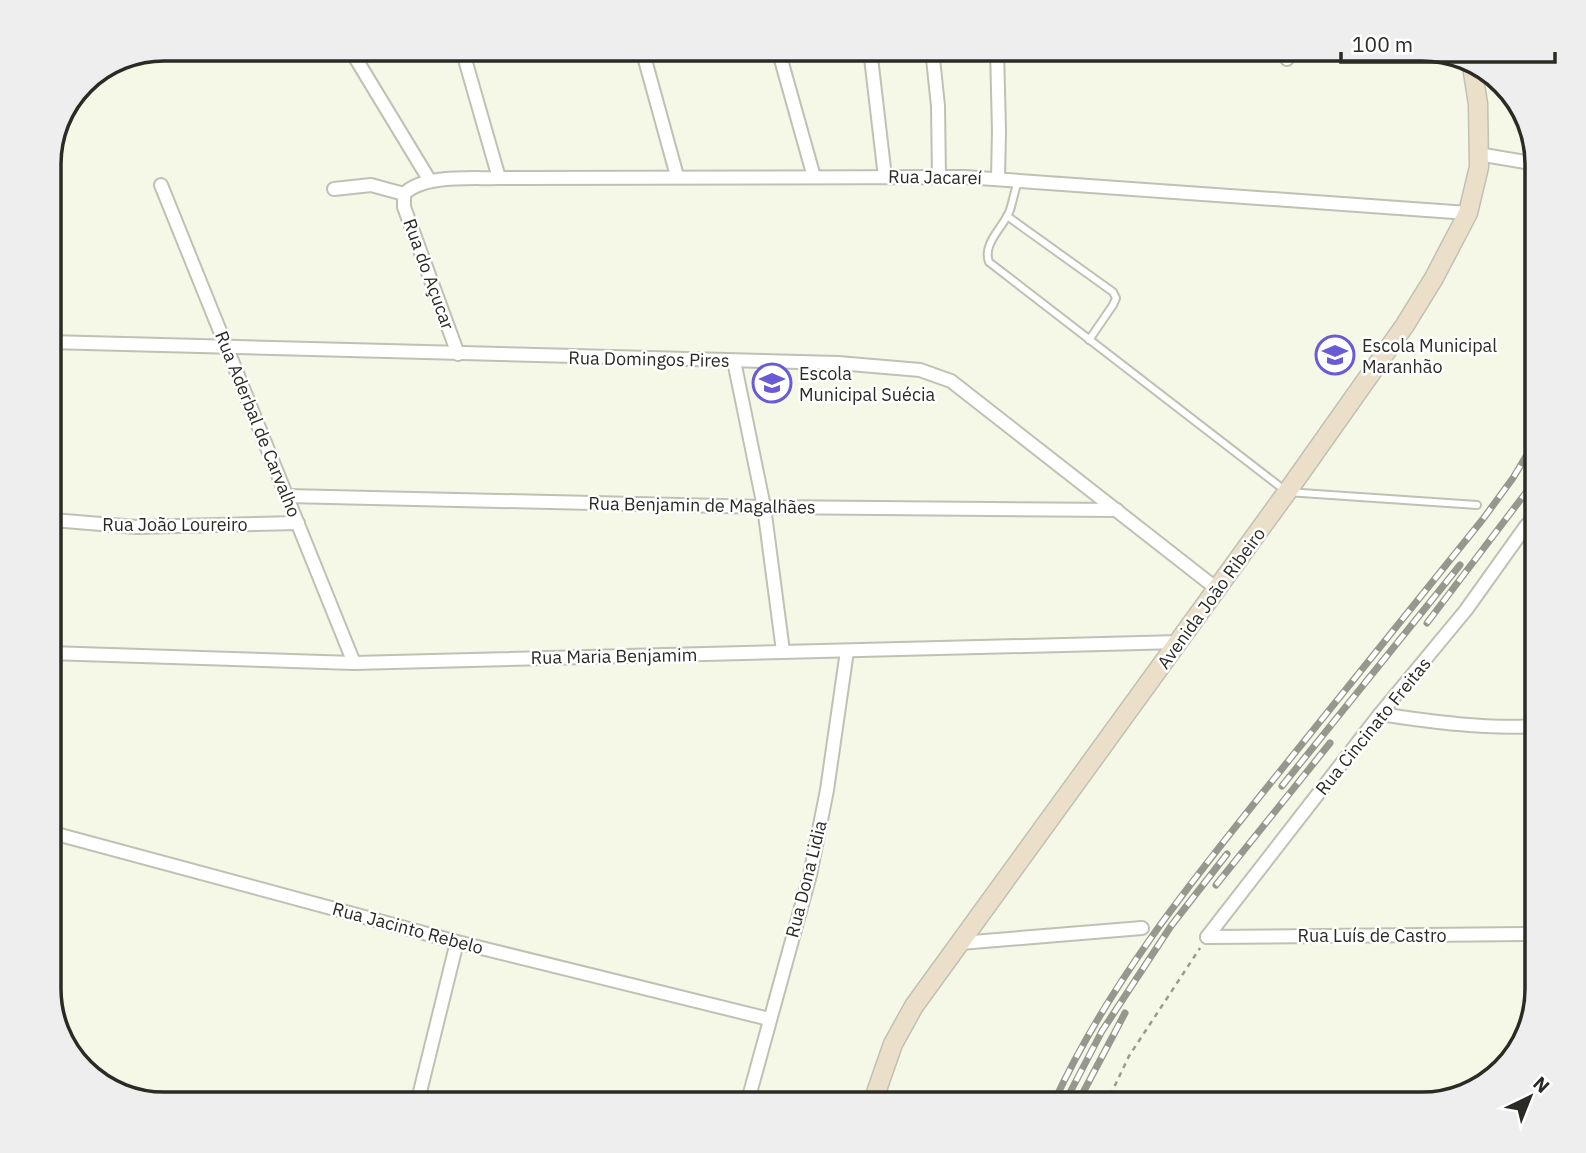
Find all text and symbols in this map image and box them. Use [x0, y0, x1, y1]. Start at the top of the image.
scale bar [1341, 21, 1554, 65]
text: 100 m [1352, 30, 1413, 58]
street label: Rua Jacareí [888, 165, 983, 189]
street label: Rua do Açucar [398, 215, 460, 333]
street label: Rua Aderbal de Carvalho [210, 327, 306, 521]
school or university icon: Escola Municipal Maranhão [1314, 334, 1356, 376]
place label: Escola Municipal Maranhão [1362, 334, 1497, 378]
street label: Rua Domingos Pires [568, 346, 730, 372]
school or university icon: Escola Municipal Suécia [751, 362, 793, 404]
place label: Escola Municipal Suécia [799, 362, 935, 406]
street label: Rua Benjamin de Magalhães [588, 492, 816, 518]
street label: Rua João Loureiro [102, 513, 248, 536]
street label: Avenida João Ribeiro [1152, 523, 1270, 673]
street label: Rua Maria Benjamim [530, 643, 698, 669]
street label: Rua Cincinato Freitas [1310, 652, 1436, 800]
street label: Rua Dona Lidia [780, 818, 832, 940]
street label: Rua Jacinto Rebelo [330, 897, 486, 959]
street label: Rua Luís de Castro [1297, 924, 1447, 947]
north arrow [1495, 1062, 1565, 1132]
text: N [1528, 1071, 1555, 1098]

